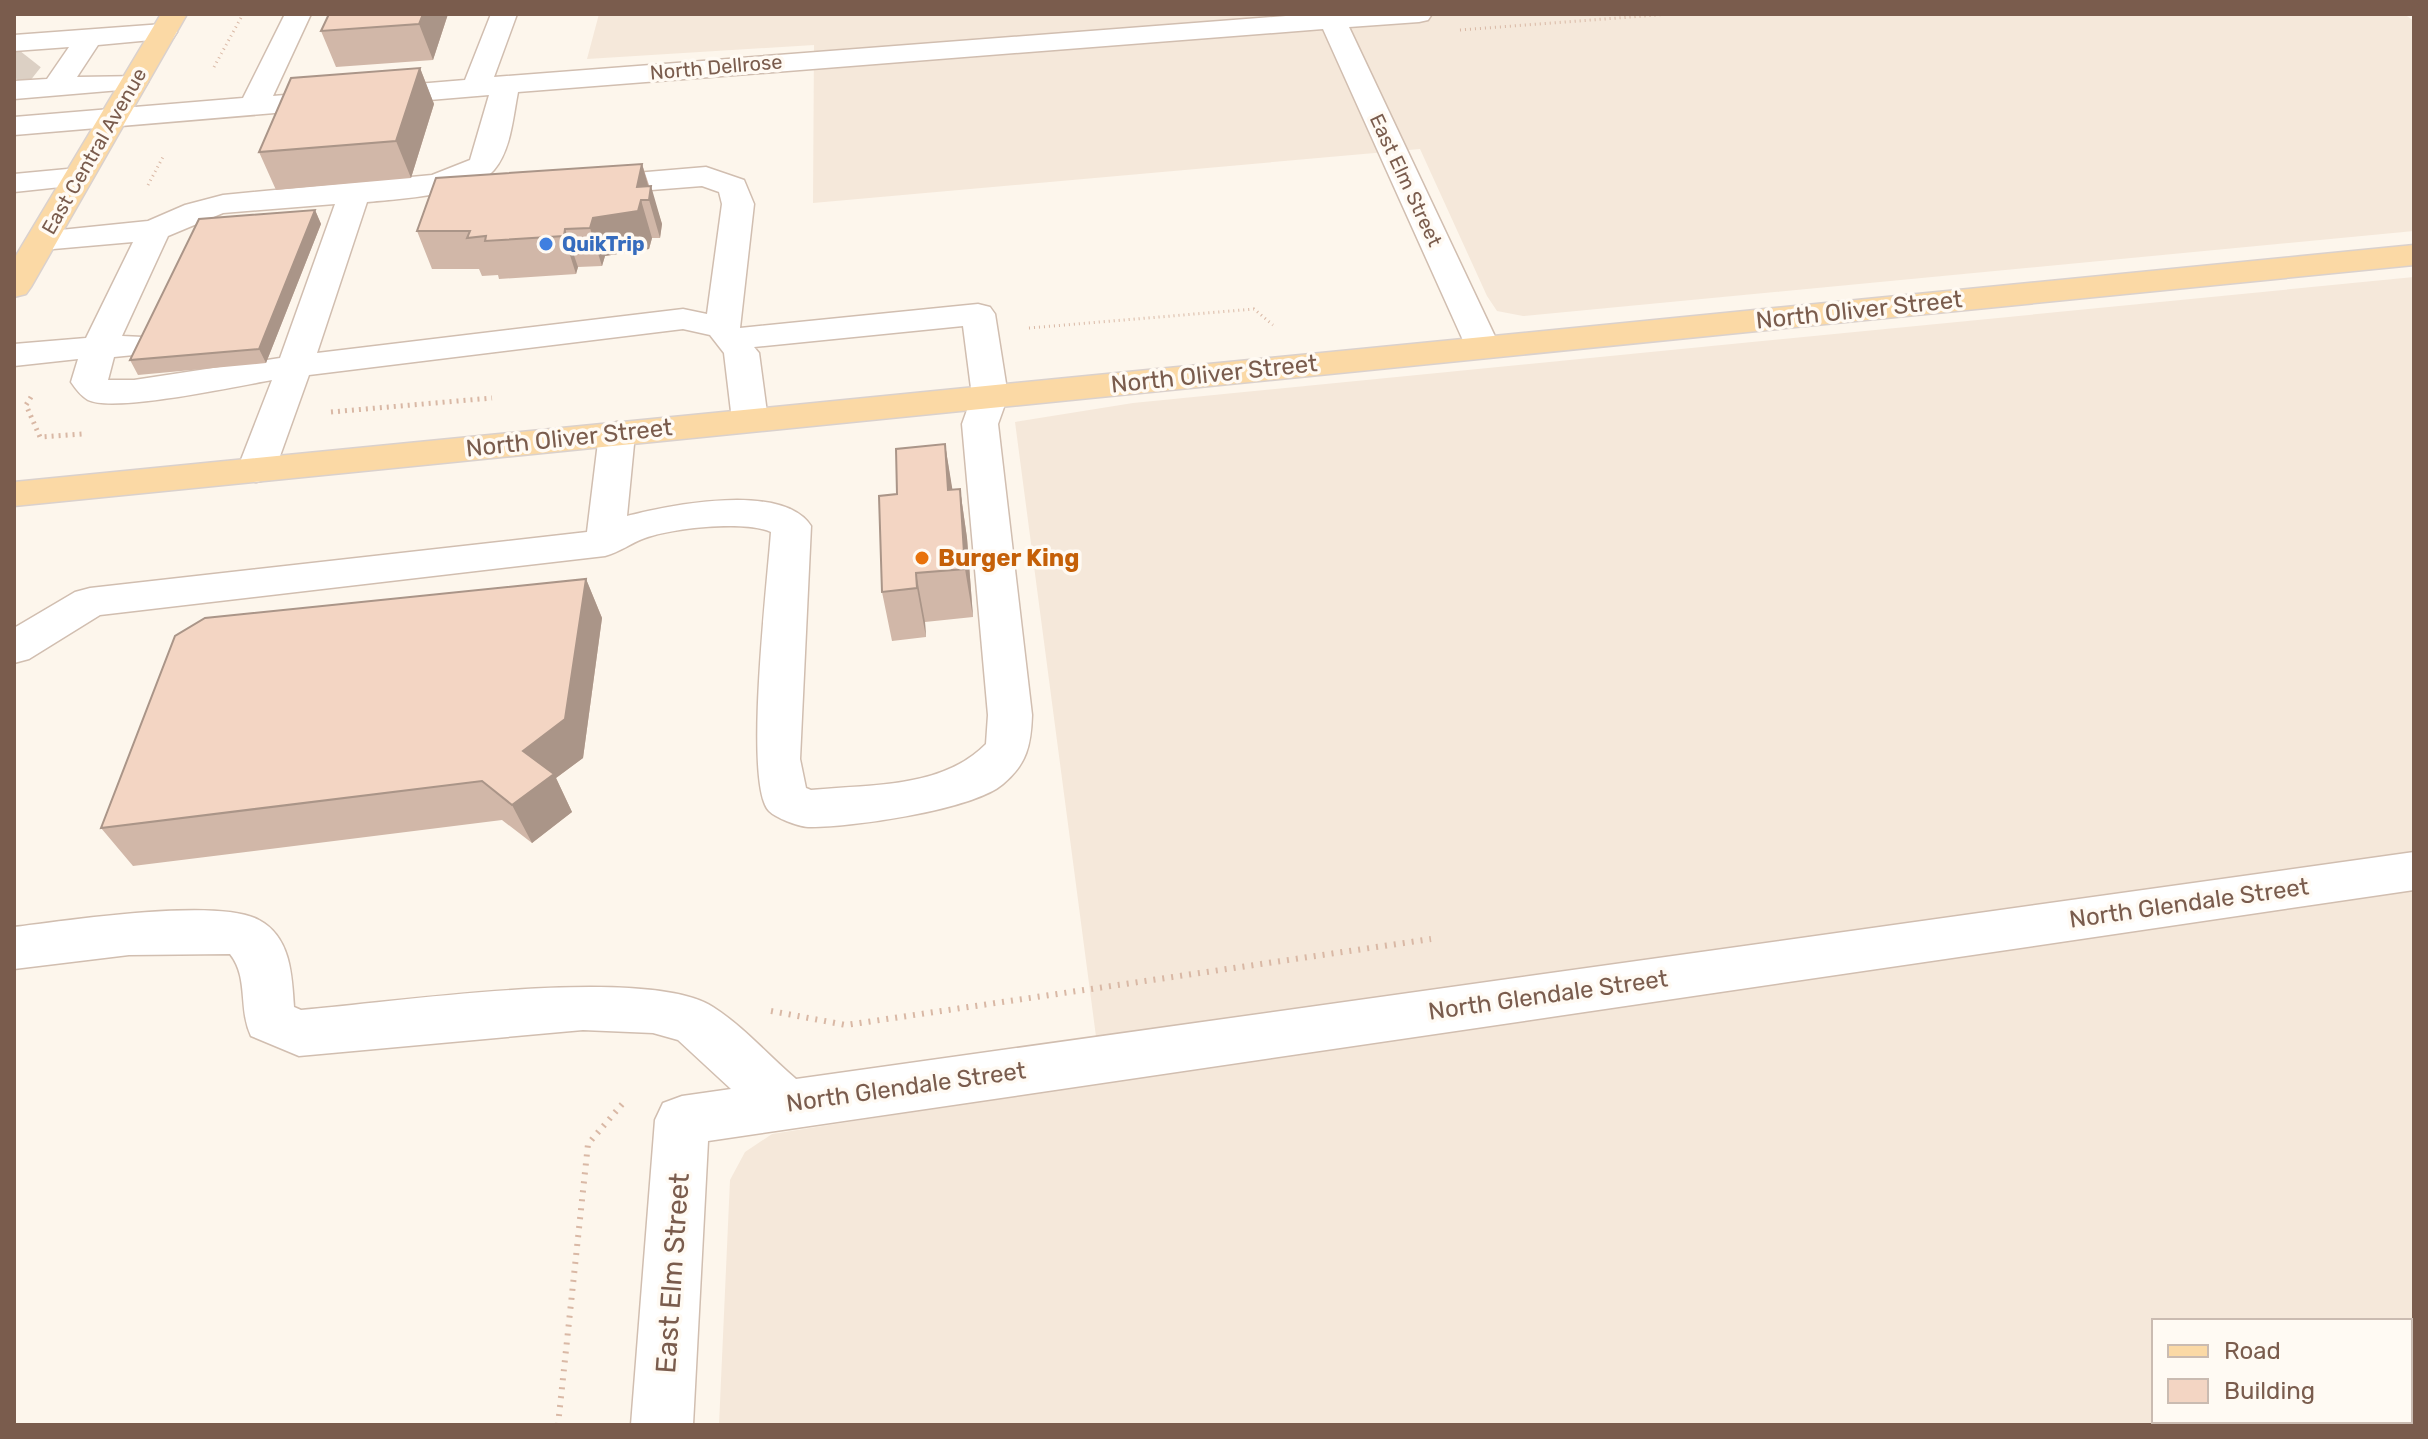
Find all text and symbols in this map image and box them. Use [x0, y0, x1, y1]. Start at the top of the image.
street label: North Dellrose [649, 49, 783, 85]
street label: East Central Avenue [37, 64, 151, 238]
street label: East Elm Street [1365, 110, 1447, 250]
place label: QuikTrip [562, 232, 645, 256]
marker: QuikTrip [537, 235, 555, 253]
street label: North Oliver Street [1754, 285, 1964, 335]
street label: North Oliver Street [1109, 349, 1319, 399]
street label: North Oliver Street [464, 413, 674, 463]
place label: Burger King [938, 544, 1080, 572]
marker: Burger King [913, 549, 931, 567]
street label: North Glendale Street [2067, 872, 2311, 934]
street label: North Glendale Street [1426, 964, 1670, 1026]
street label: North Glendale Street [784, 1056, 1028, 1118]
street label: East Elm Street [649, 1172, 696, 1374]
legend [2152, 1319, 2412, 1423]
text: Road [2224, 1337, 2281, 1365]
text: Building [2224, 1377, 2315, 1405]

